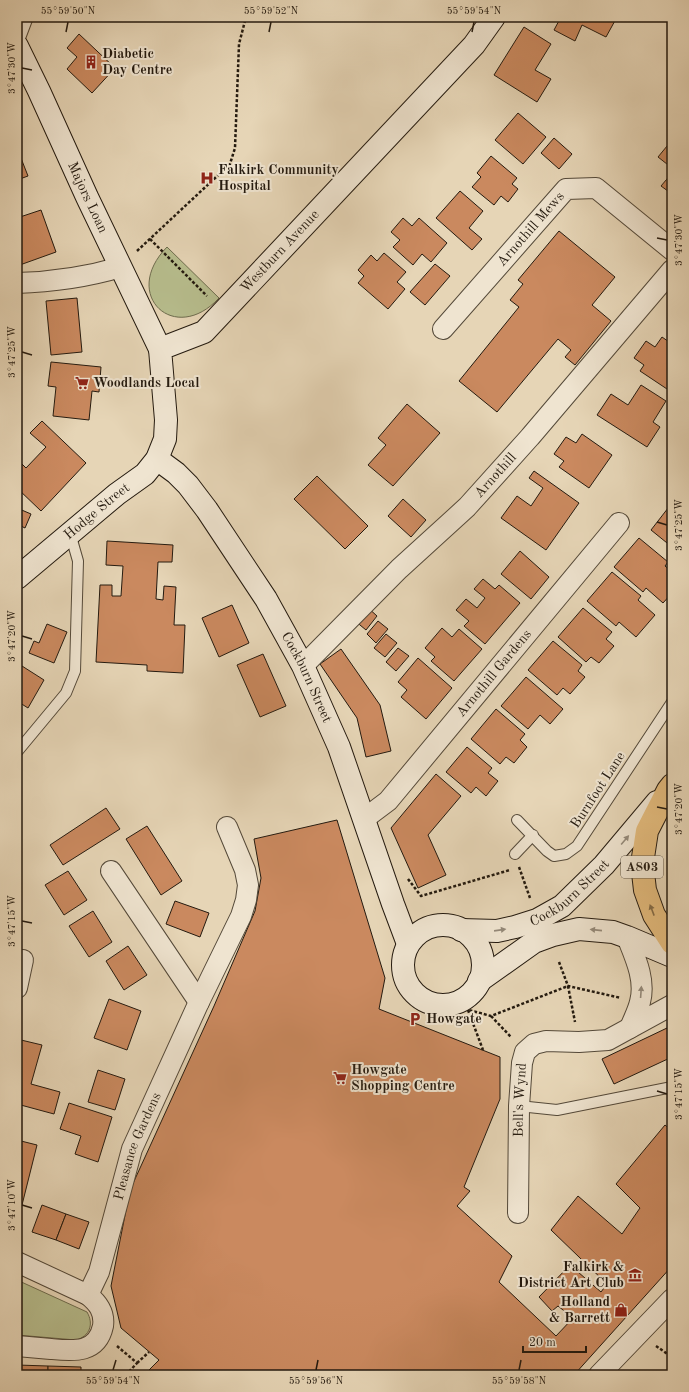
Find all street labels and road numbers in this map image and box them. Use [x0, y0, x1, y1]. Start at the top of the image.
street label: Majors Loan [65, 160, 110, 235]
street label: Arnothill Mews [495, 189, 567, 269]
street label: Westburn Avenue [238, 207, 322, 295]
street label: Arnothill [472, 450, 519, 500]
street label: Hodge Street [61, 480, 132, 542]
street label: Arnothill Gardens [454, 627, 534, 720]
street label: Cockburn Street [279, 630, 334, 725]
street label: Burnfoot Lane [568, 749, 628, 831]
road number: A803 [621, 856, 663, 878]
street label: Cockburn Street [528, 857, 612, 929]
street label: Bell's Wynd [512, 1062, 529, 1137]
street label: Pleasance Gardens [112, 1090, 164, 1202]

